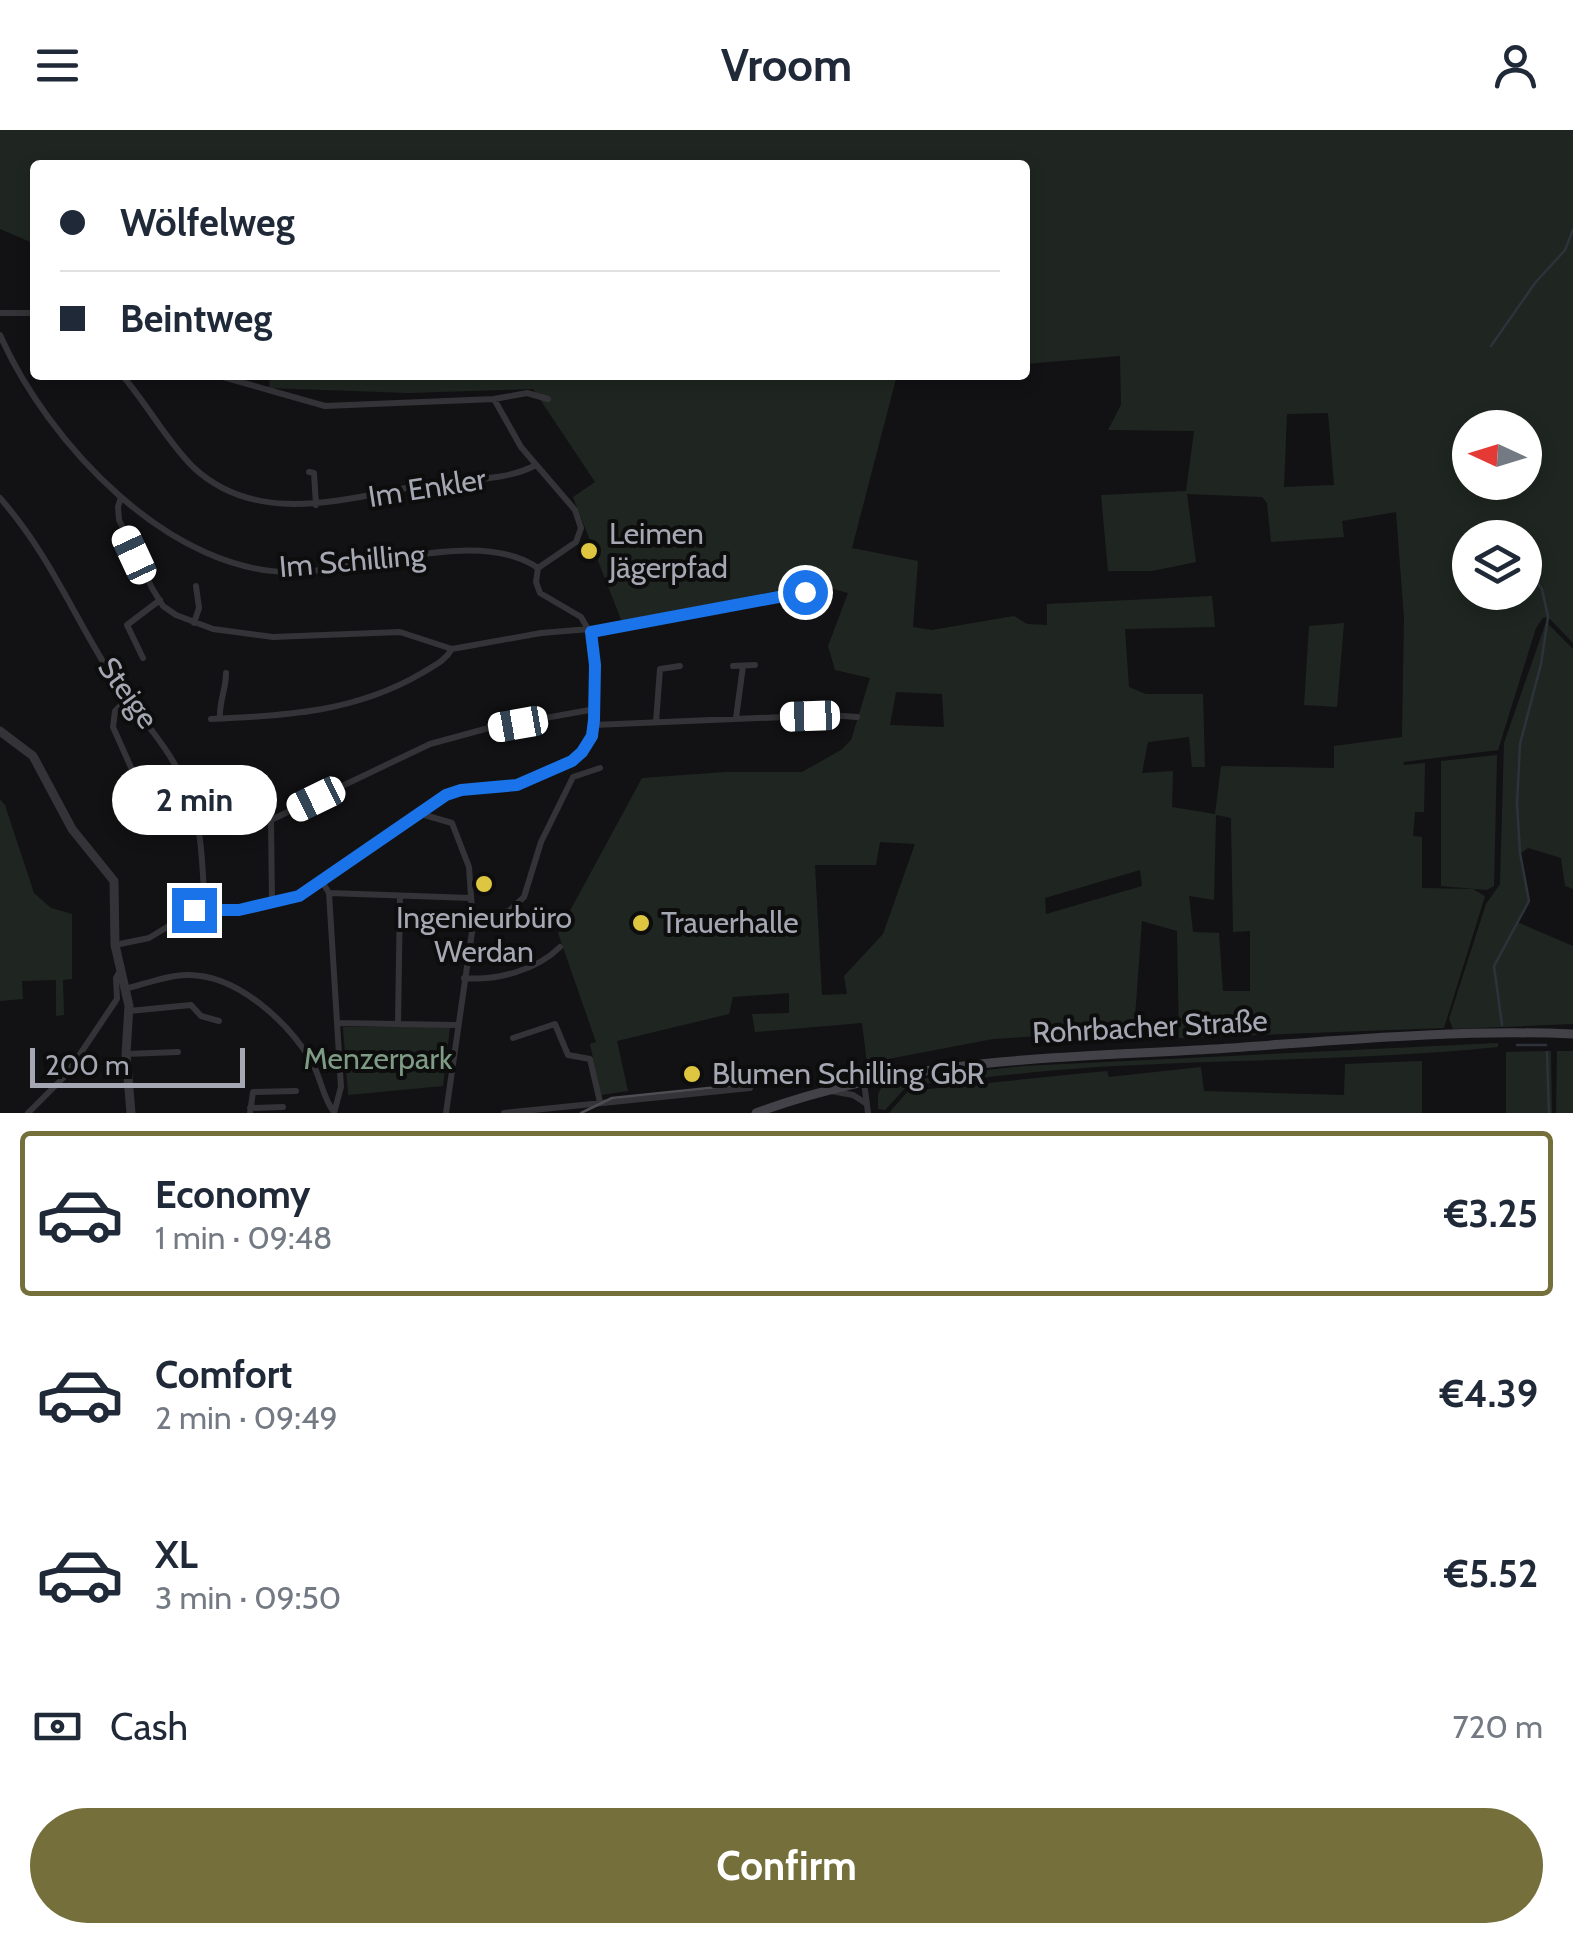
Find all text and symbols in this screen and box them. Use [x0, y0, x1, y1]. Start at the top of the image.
icon: menu [30, 38, 85, 93]
text: Vroom [721, 38, 852, 92]
icon: person [1488, 38, 1543, 93]
text: Wölfelweg [120, 199, 295, 246]
text: Beintweg [120, 295, 272, 342]
north arrow [1452, 410, 1542, 500]
map controls [1452, 410, 1542, 610]
street label: Im Enkler [365, 460, 489, 515]
place label: Leimen Jägerpfad [608, 515, 728, 586]
button: layers [1452, 520, 1542, 610]
car [108, 521, 160, 589]
street label: Im Schilling [277, 536, 428, 585]
marker: Leimen Jägerpfad [578, 540, 600, 562]
route start [783, 570, 828, 615]
street label: Steige [90, 650, 167, 736]
car [779, 700, 841, 732]
car [486, 704, 550, 744]
callout: 2 min [111, 765, 276, 835]
car [282, 772, 350, 826]
text: 2 min [156, 780, 233, 819]
marker: Ingenieurbüro Werdan [473, 873, 495, 895]
route end [172, 888, 217, 933]
place label: Ingenieurbüro Werdan [396, 899, 572, 970]
place label: Trauerhalle [661, 904, 799, 941]
marker: Trauerhalle [630, 912, 652, 934]
street label: Rohrbacher Straße [1031, 1002, 1269, 1051]
park label: Menzerpark [304, 1040, 453, 1077]
scale bar [30, 1043, 245, 1088]
text: 200 m [45, 1048, 130, 1082]
place label: Blumen Schilling GbR [712, 1055, 985, 1092]
marker: Blumen Schilling GbR [681, 1063, 703, 1085]
icon: car [35, 1169, 125, 1259]
text: Economy [155, 1171, 310, 1218]
text: €3.25 [1444, 1190, 1538, 1237]
text: 1 min · 09:48 [155, 1218, 332, 1257]
icon: car [35, 1349, 125, 1439]
text: Comfort [155, 1351, 292, 1398]
text: €4.39 [1440, 1370, 1538, 1417]
text: 2 min · 09:49 [155, 1398, 338, 1437]
icon: car [35, 1529, 125, 1619]
text: XL [155, 1531, 198, 1578]
text: €5.52 [1444, 1550, 1538, 1597]
text: 3 min · 09:50 [155, 1578, 341, 1617]
icon: cash [30, 1699, 85, 1754]
text: Cash [110, 1703, 188, 1750]
text: 720 m [1453, 1707, 1543, 1746]
button: Confirm [30, 1808, 1543, 1923]

